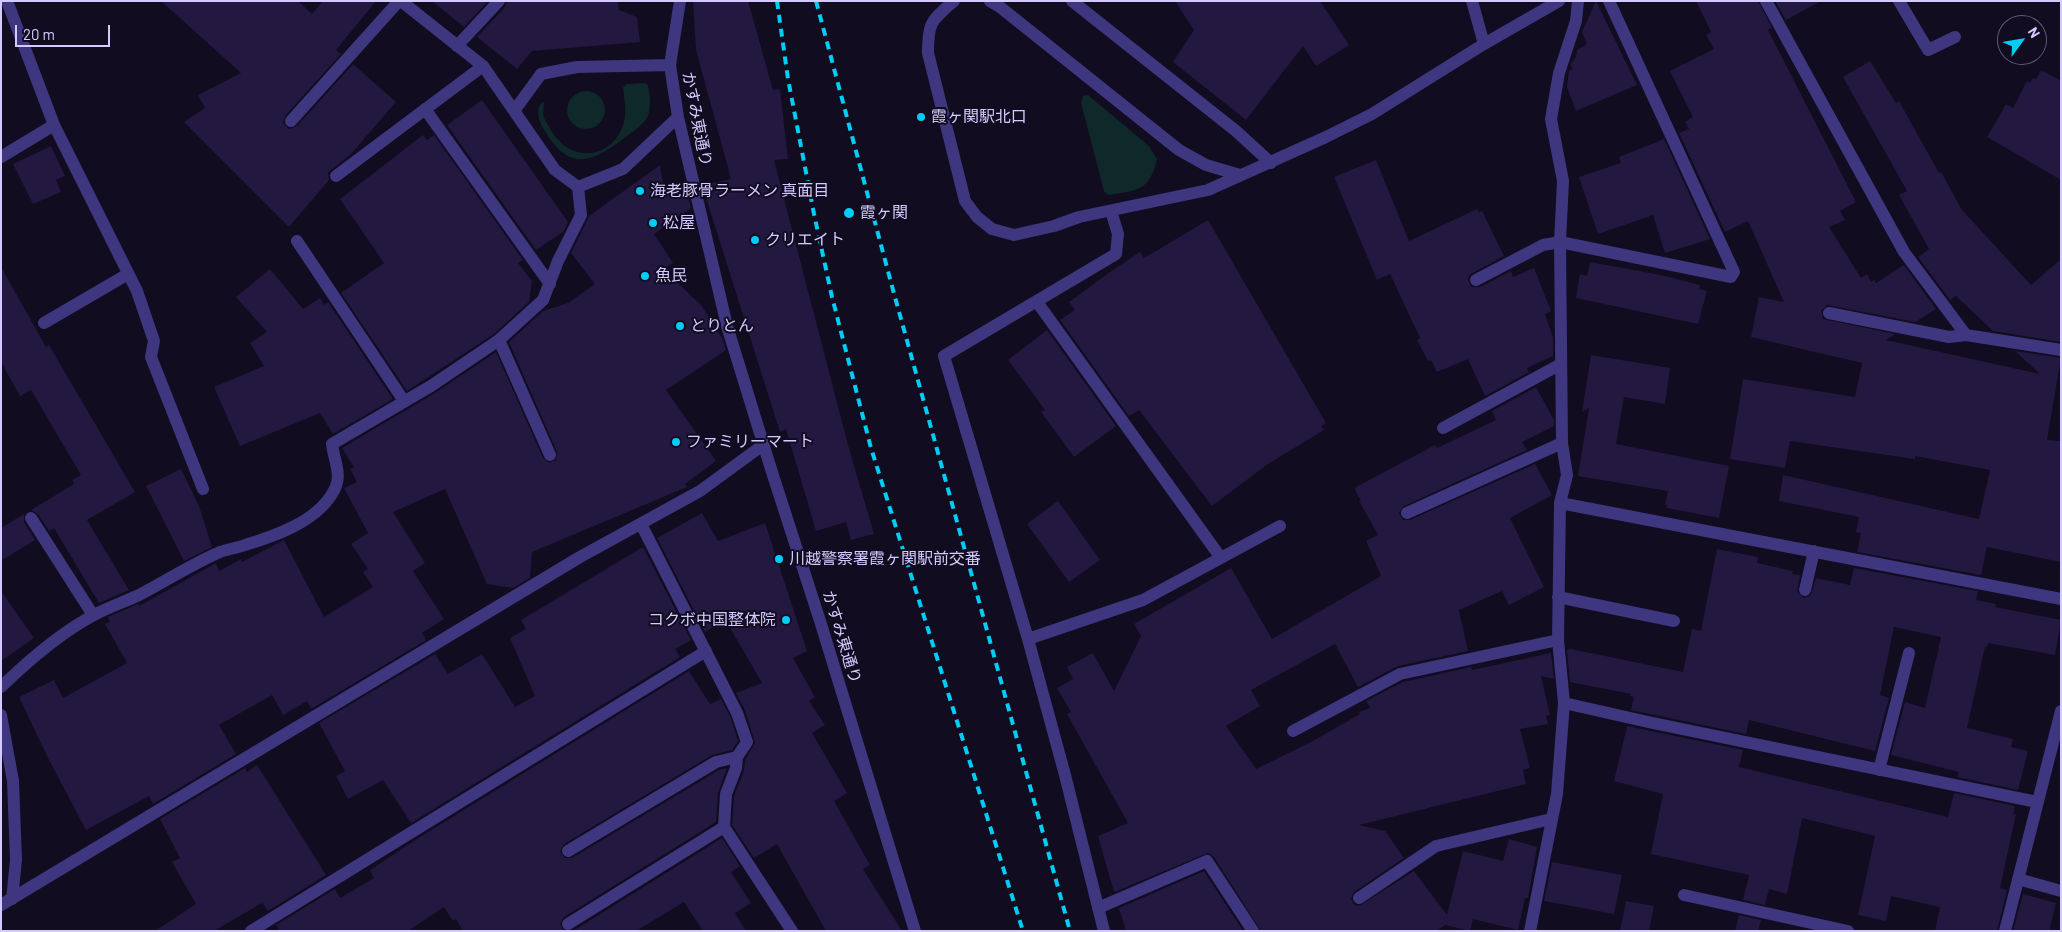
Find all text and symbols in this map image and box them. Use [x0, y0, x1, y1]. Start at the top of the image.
scale bar [18, 15, 112, 47]
north arrow [1997, 15, 2047, 65]
text: N [2025, 24, 2044, 41]
text: 20 m [23, 25, 55, 43]
street label: かすみ東通り [678, 70, 716, 168]
place label: 霞ヶ関駅北口 [931, 107, 1027, 127]
marker: 霞ヶ関駅北口 [915, 111, 927, 123]
place label: 海老豚骨ラーメン 真面目 [650, 181, 829, 201]
marker: 海老豚骨ラーメン 真面目 [634, 185, 646, 197]
place label: 霞ヶ関 [860, 203, 908, 223]
marker: 霞ヶ関 [842, 206, 856, 220]
place label: 松屋 [663, 213, 695, 233]
marker: 松屋 [647, 217, 659, 229]
place label: クリエイト [765, 230, 845, 250]
marker: クリエイト [749, 234, 761, 246]
place label: 魚民 [655, 266, 687, 286]
marker: 魚民 [639, 270, 651, 282]
place label: とりとん [690, 316, 754, 336]
marker: とりとん [674, 320, 686, 332]
place label: ファミリーマート [686, 432, 814, 452]
marker: ファミリーマート [670, 436, 682, 448]
place label: 川越警察署霞ヶ関駅前交番 [789, 549, 981, 569]
marker: 川越警察署霞ヶ関駅前交番 [773, 553, 785, 565]
street label: かすみ東通り [819, 588, 865, 686]
place label: コクボ中国整体院 [648, 610, 776, 630]
marker: コクボ中国整体院 [780, 614, 792, 626]

